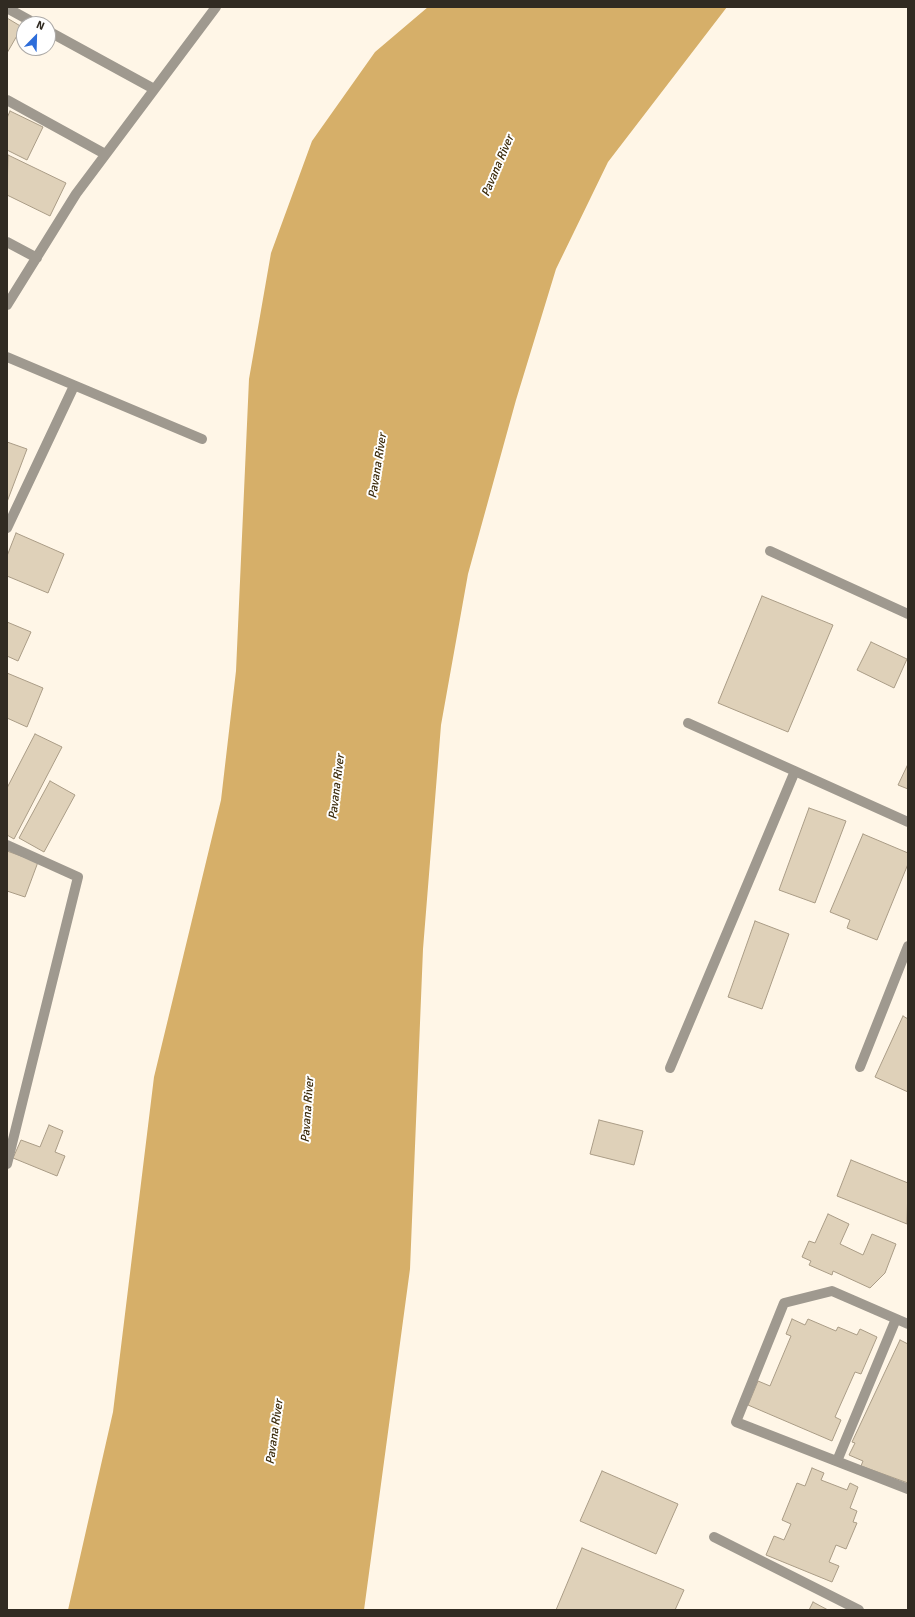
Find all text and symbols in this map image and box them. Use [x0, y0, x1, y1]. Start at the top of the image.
north arrow [16, 16, 56, 56]
text: N [34, 18, 47, 33]
water label: Pavana River [479, 133, 517, 199]
water label: Pavana River [366, 433, 390, 499]
water label: Pavana River [326, 754, 348, 820]
water label: Pavana River [299, 1077, 317, 1143]
water label: Pavana River [263, 1399, 287, 1465]

